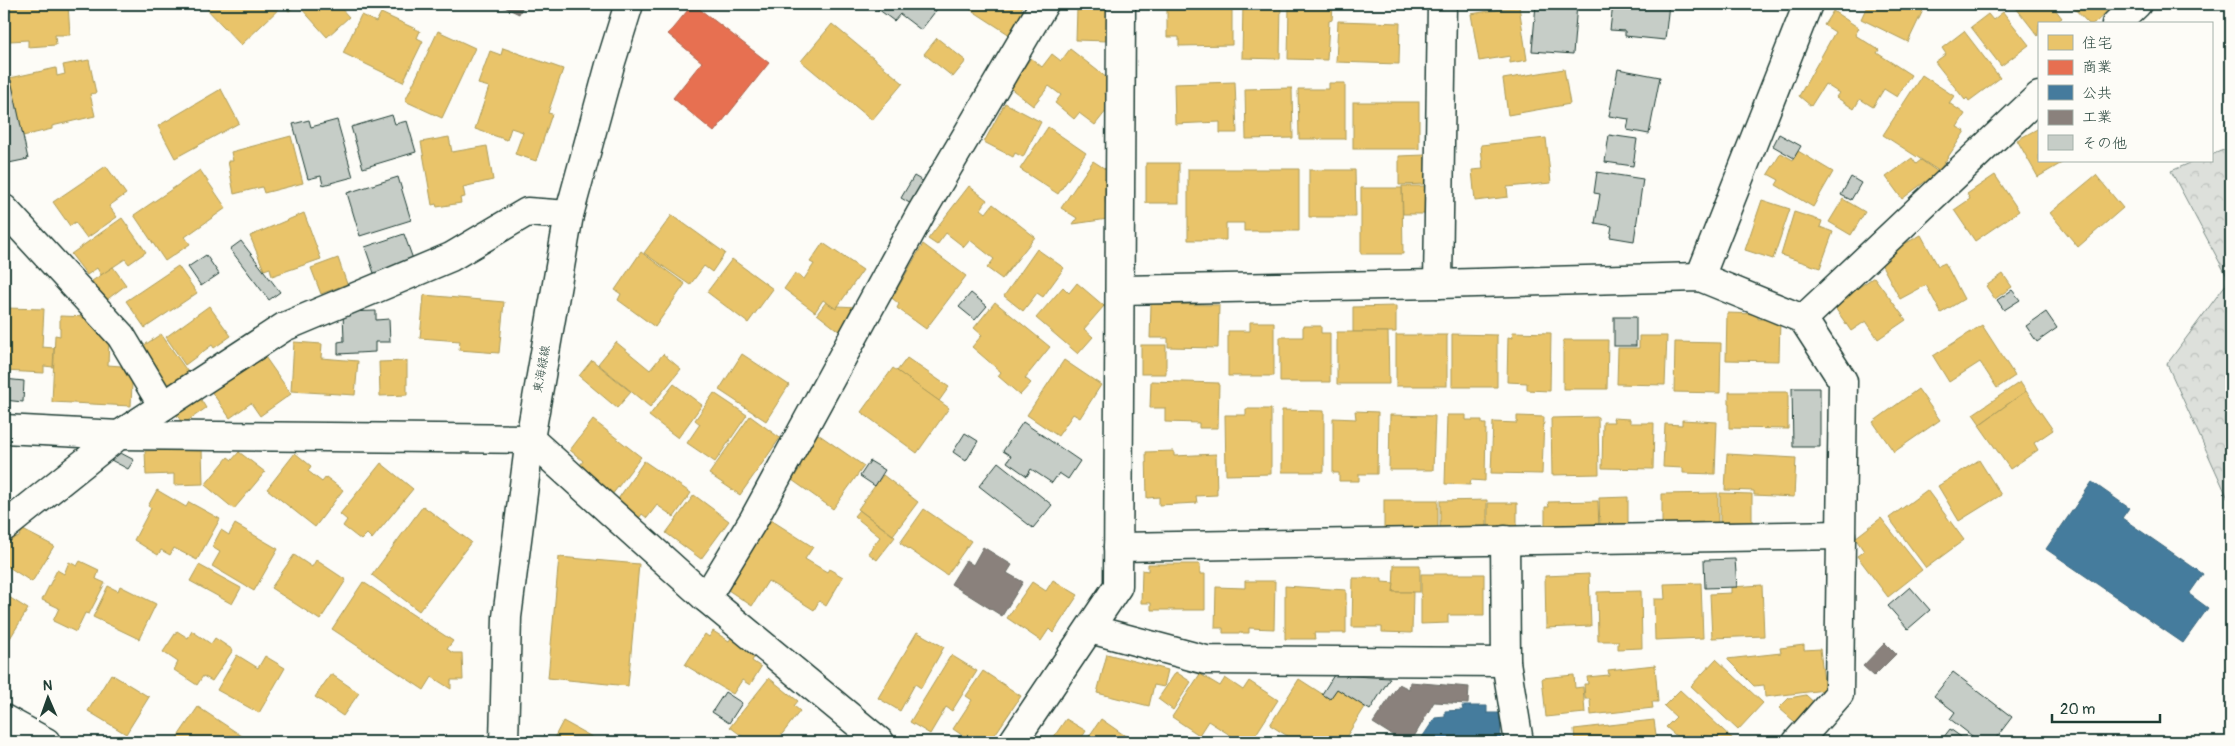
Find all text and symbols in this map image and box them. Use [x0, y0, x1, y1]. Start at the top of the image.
legend [2038, 22, 2212, 162]
text: 住宅 [2082, 34, 2112, 53]
text: 商業 [2082, 58, 2112, 77]
text: 公共 [2082, 84, 2112, 103]
text: 工業 [2082, 108, 2112, 127]
text: その他 [2082, 134, 2127, 153]
street label: 東海緑線 [530, 344, 554, 394]
north arrow [22, 674, 72, 724]
text: N [43, 677, 53, 694]
scale bar [2052, 691, 2160, 723]
text: 20 m [2060, 700, 2095, 719]

